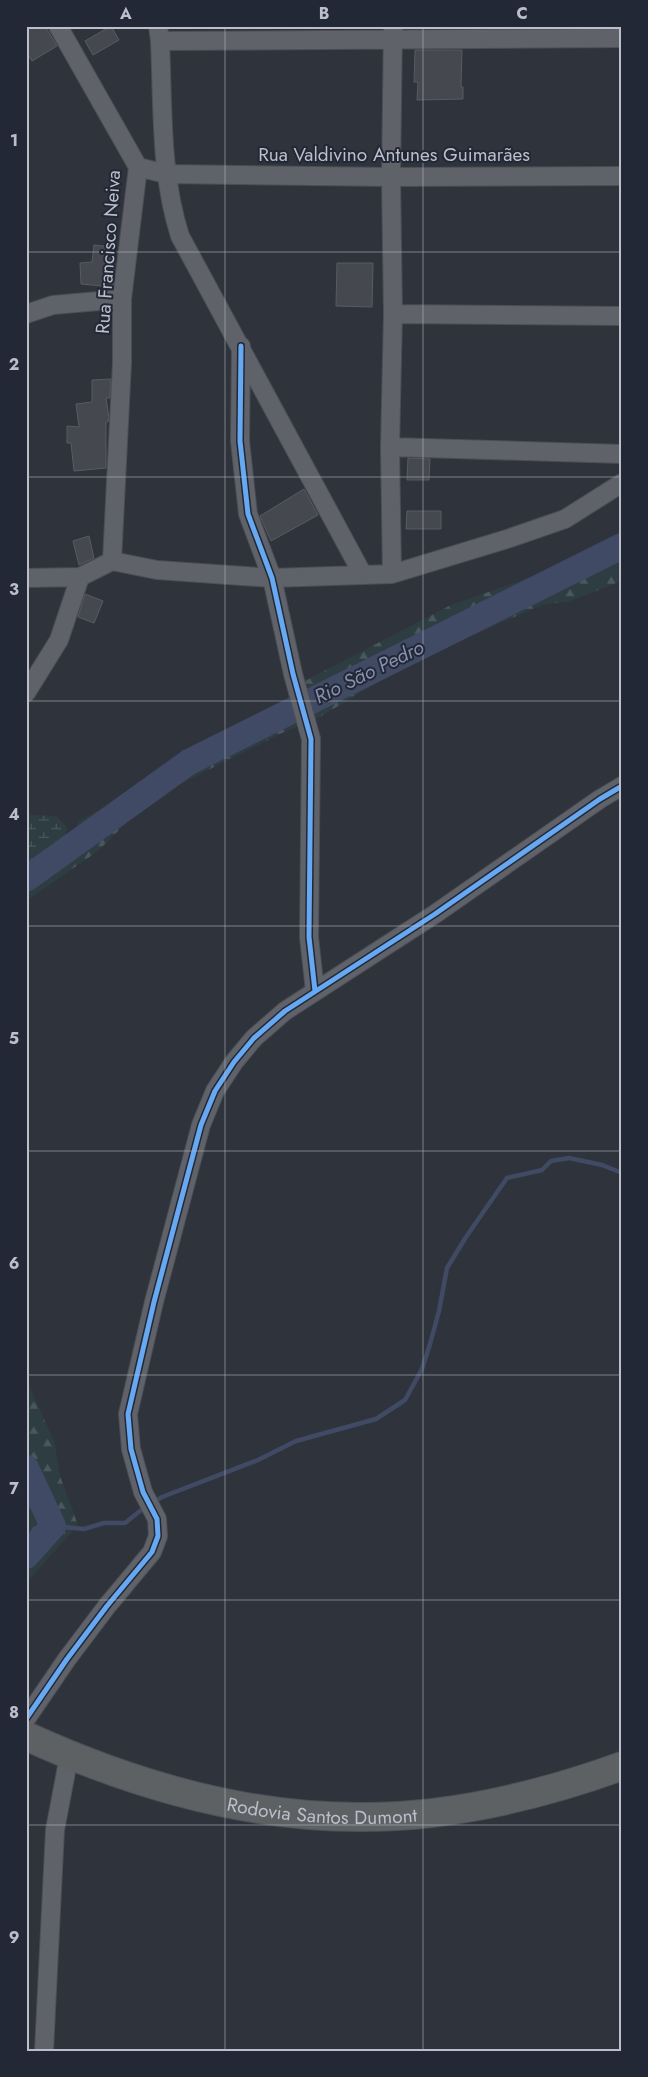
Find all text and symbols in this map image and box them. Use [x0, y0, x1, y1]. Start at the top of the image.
text: A [119, 2, 132, 25]
text: B [319, 2, 329, 25]
text: C [516, 2, 528, 25]
text: 1 [10, 129, 18, 152]
street label: Rua Valdivino Antunes Guimarães [258, 141, 530, 168]
street label: Rua Francisco Neiva [89, 169, 127, 335]
text: 2 [9, 353, 19, 376]
text: 3 [9, 578, 19, 601]
water label: Rio São Pedro [309, 633, 429, 711]
text: 4 [8, 803, 20, 826]
text: 5 [9, 1027, 19, 1050]
text: 6 [9, 1252, 19, 1275]
text: 7 [9, 1477, 19, 1500]
text: 8 [9, 1701, 19, 1724]
street label: Rodovia Santos Dumont [225, 1790, 419, 1831]
text: 9 [9, 1926, 19, 1949]

